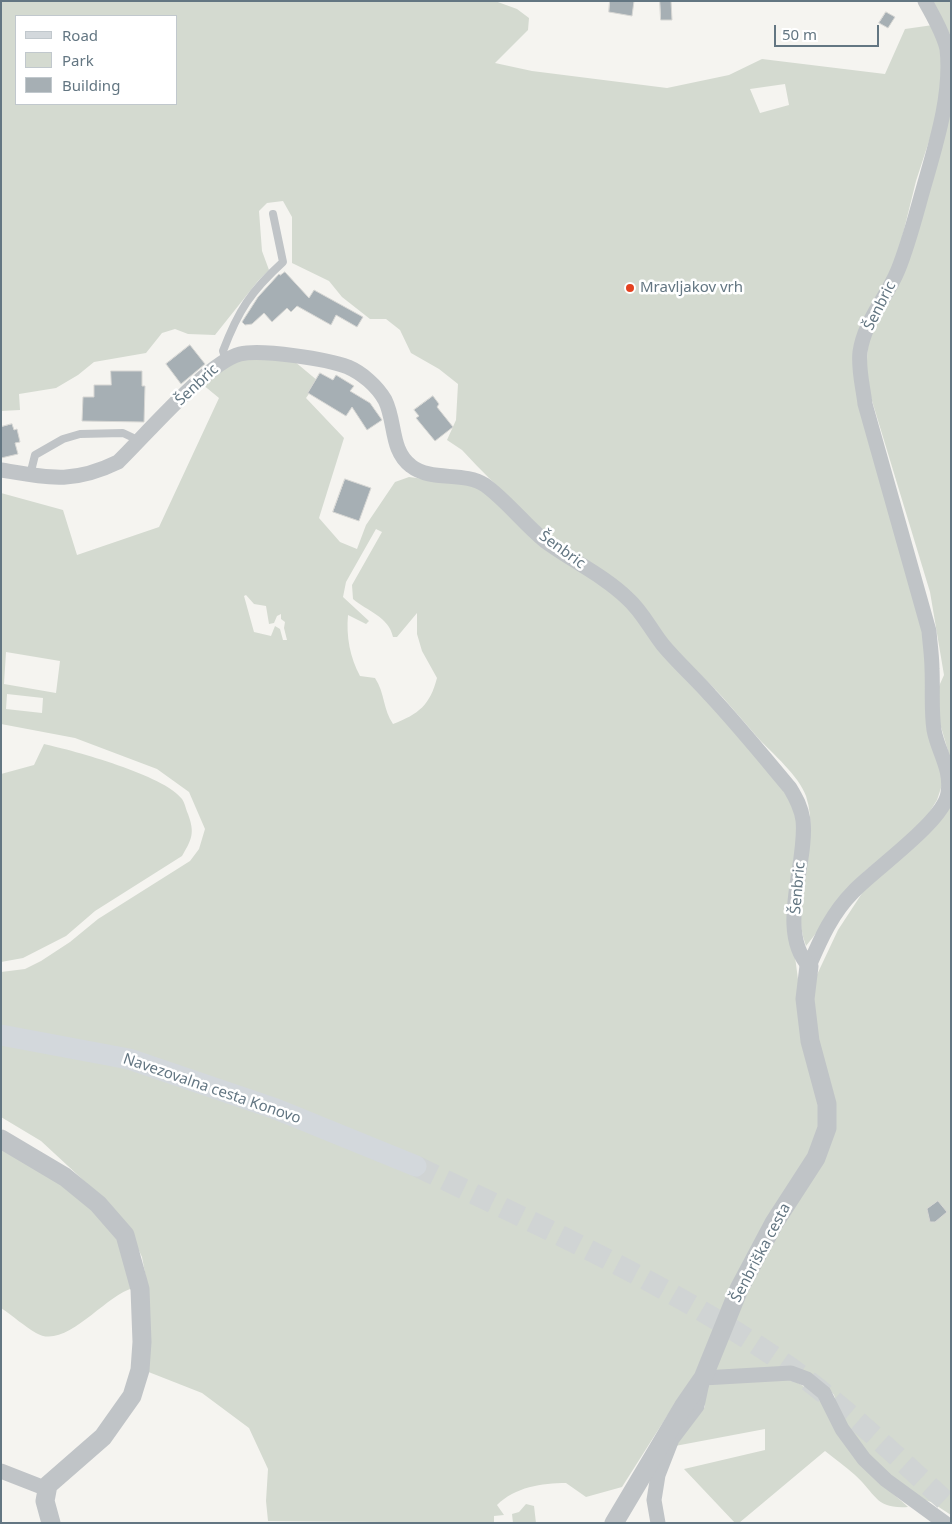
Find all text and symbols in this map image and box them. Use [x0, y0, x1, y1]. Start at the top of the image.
legend [15, 15, 178, 105]
scale bar [777, 15, 882, 47]
text: 50 m [782, 24, 817, 44]
text: Road [62, 25, 98, 45]
text: Park [62, 50, 94, 70]
text: Building [62, 75, 120, 95]
place label: Mravljakov vrh [640, 279, 743, 297]
street label: Šenbric [860, 279, 900, 333]
marker: Mravljakov vrh [624, 282, 636, 294]
street label: Šenbric [172, 361, 222, 409]
street label: Šenbric [535, 527, 589, 573]
street label: Šenbric [787, 861, 809, 915]
street label: Navezovalna cesta Konovo [121, 1050, 303, 1128]
street label: Šenbriška cesta [727, 1200, 795, 1306]

